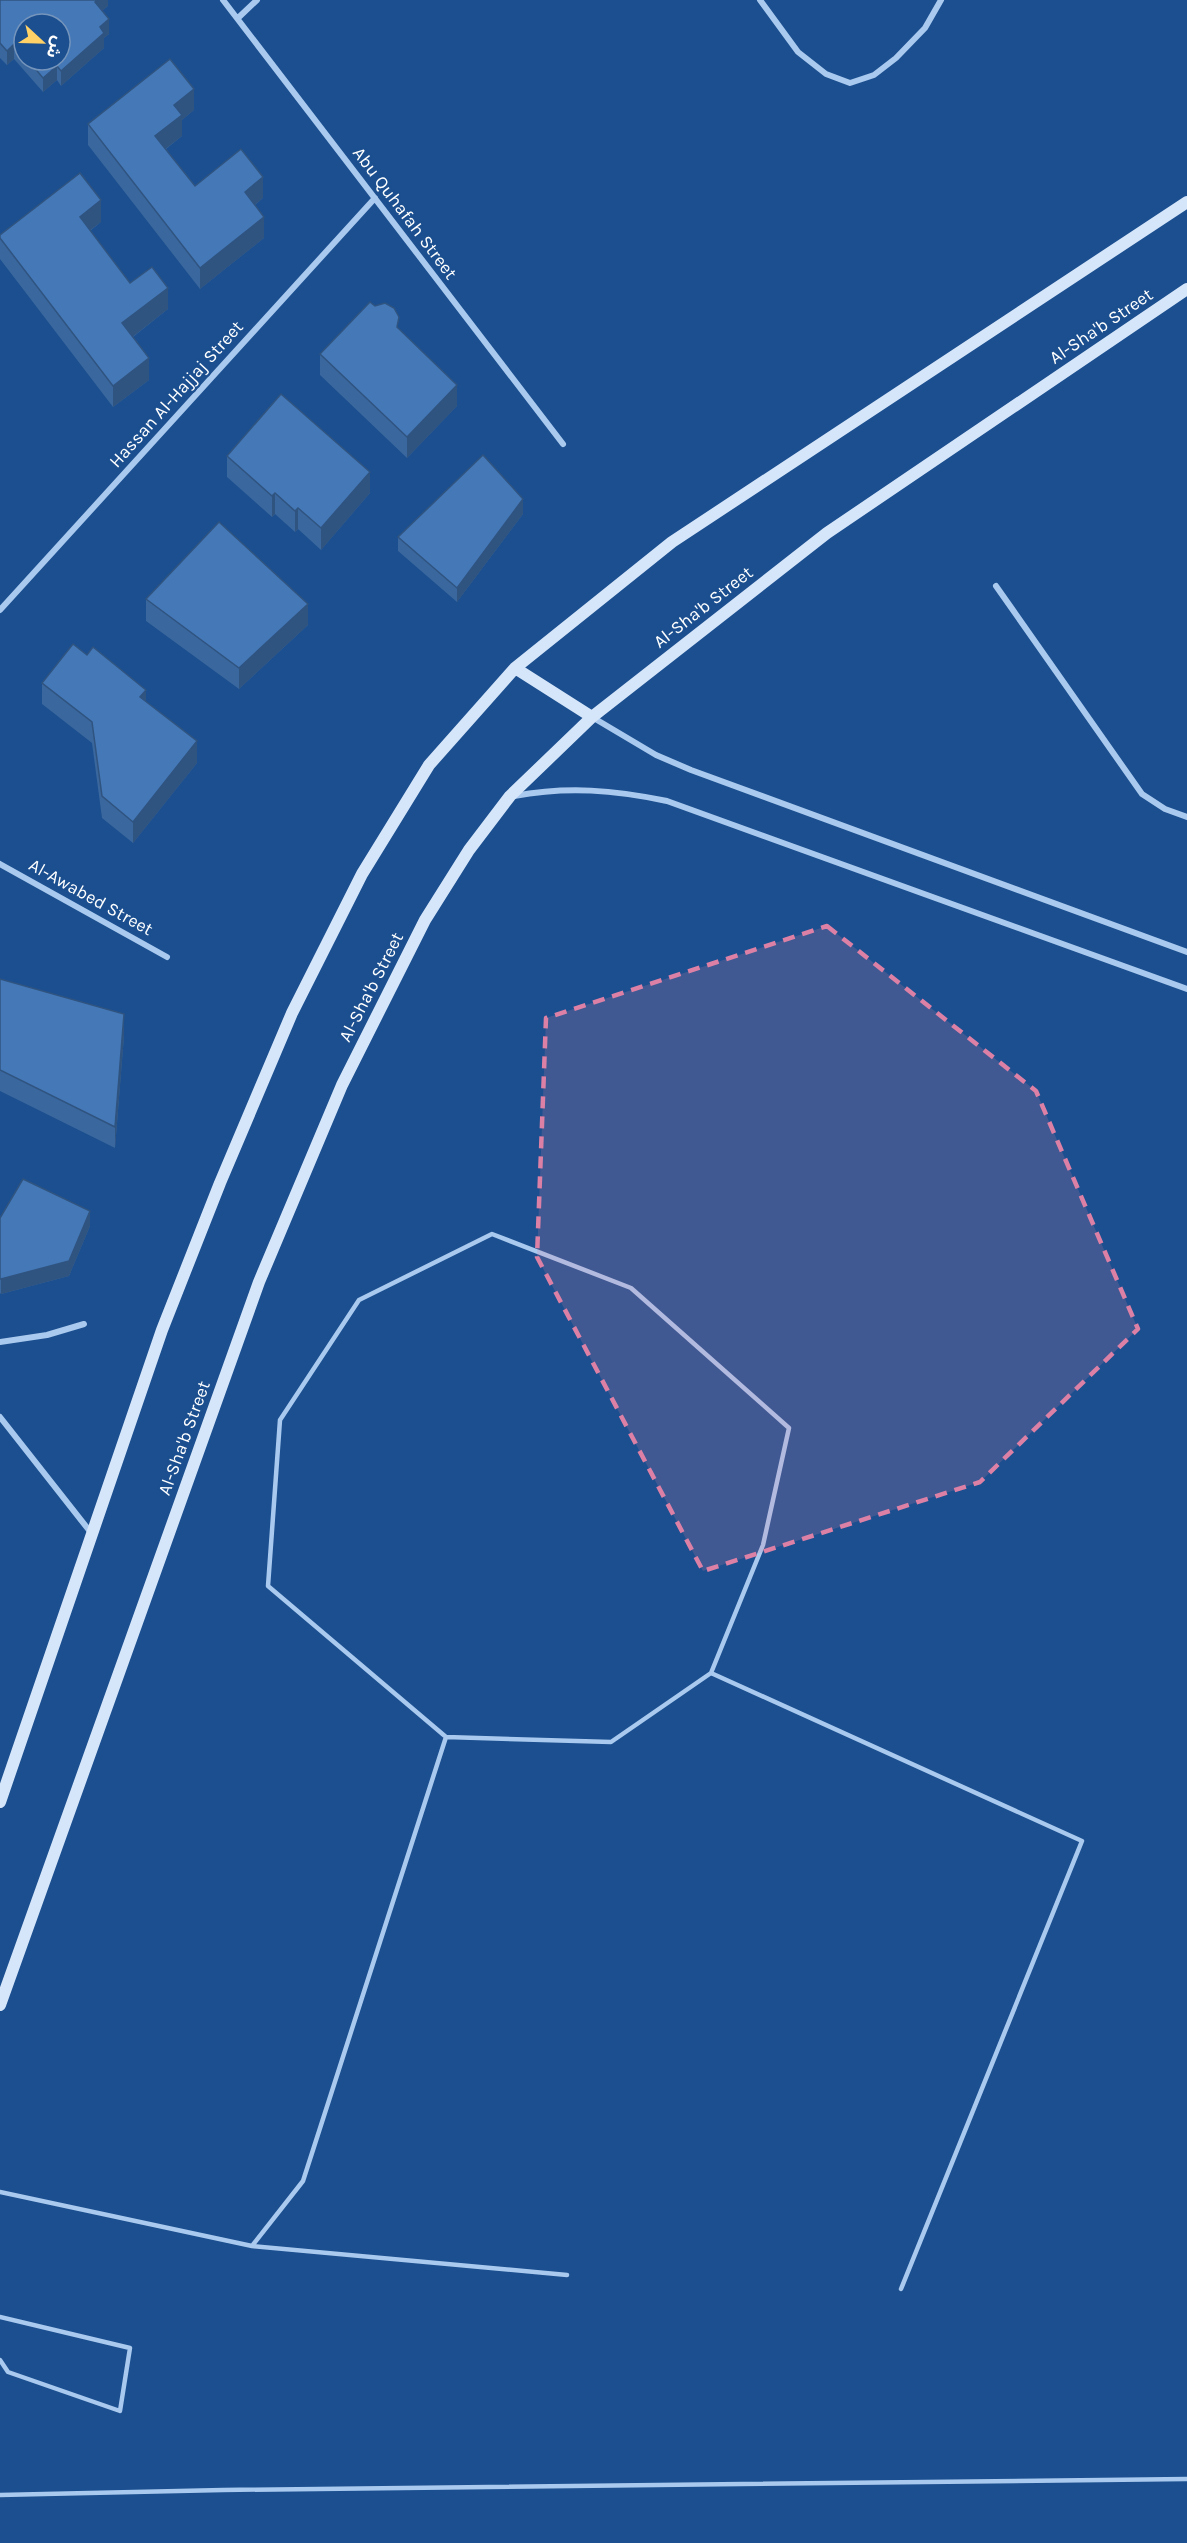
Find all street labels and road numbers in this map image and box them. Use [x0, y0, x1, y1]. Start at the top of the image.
street label: Abu Quhafah Street [348, 142, 462, 284]
street label: Al-Sha'b Street [1045, 283, 1157, 369]
street label: Hassan Al-Hajjaj Street [104, 316, 248, 472]
street label: Al-Sha'b Street [649, 561, 757, 653]
street label: Al-Awabed Street [25, 854, 157, 940]
street label: Al-Sha'b Street [334, 928, 408, 1045]
street label: Al-Sha'b Street [153, 1378, 215, 1498]

